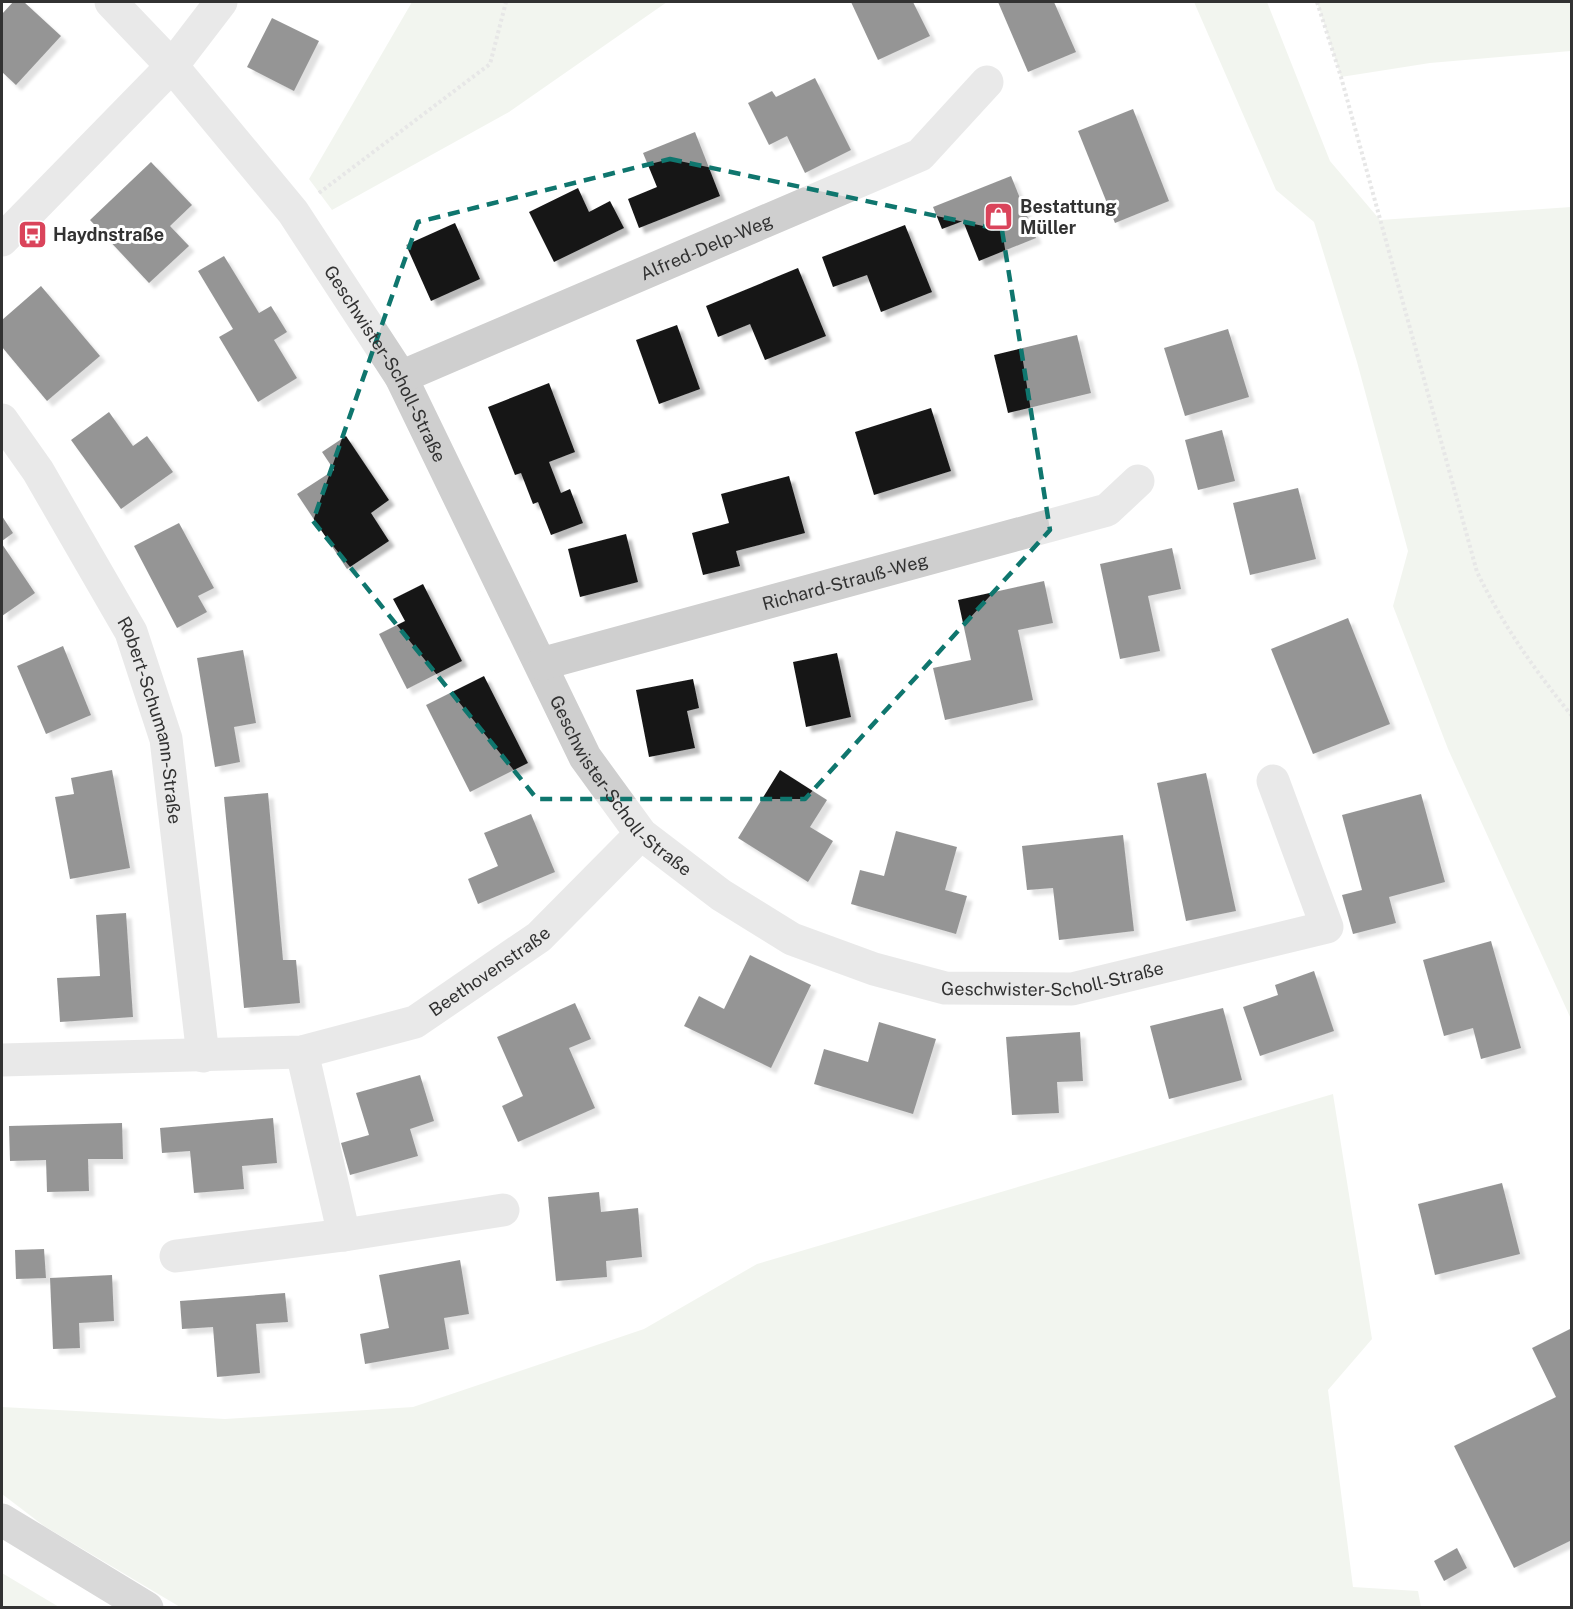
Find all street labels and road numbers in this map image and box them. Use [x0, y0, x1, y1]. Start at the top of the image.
street label: Alfred-Delp-Weg [637, 209, 776, 284]
street label: Geschwister-Scholl-Straße [320, 261, 451, 465]
street label: Richard-Strauß-Weg [760, 549, 930, 614]
street label: Robert-Schumann-Straße [114, 612, 186, 825]
street label: Geschwister-Scholl-Straße [546, 692, 696, 880]
street label: Beethovenstraße [425, 922, 554, 1020]
street label: Geschwister-Scholl-Straße [941, 957, 1165, 1000]

